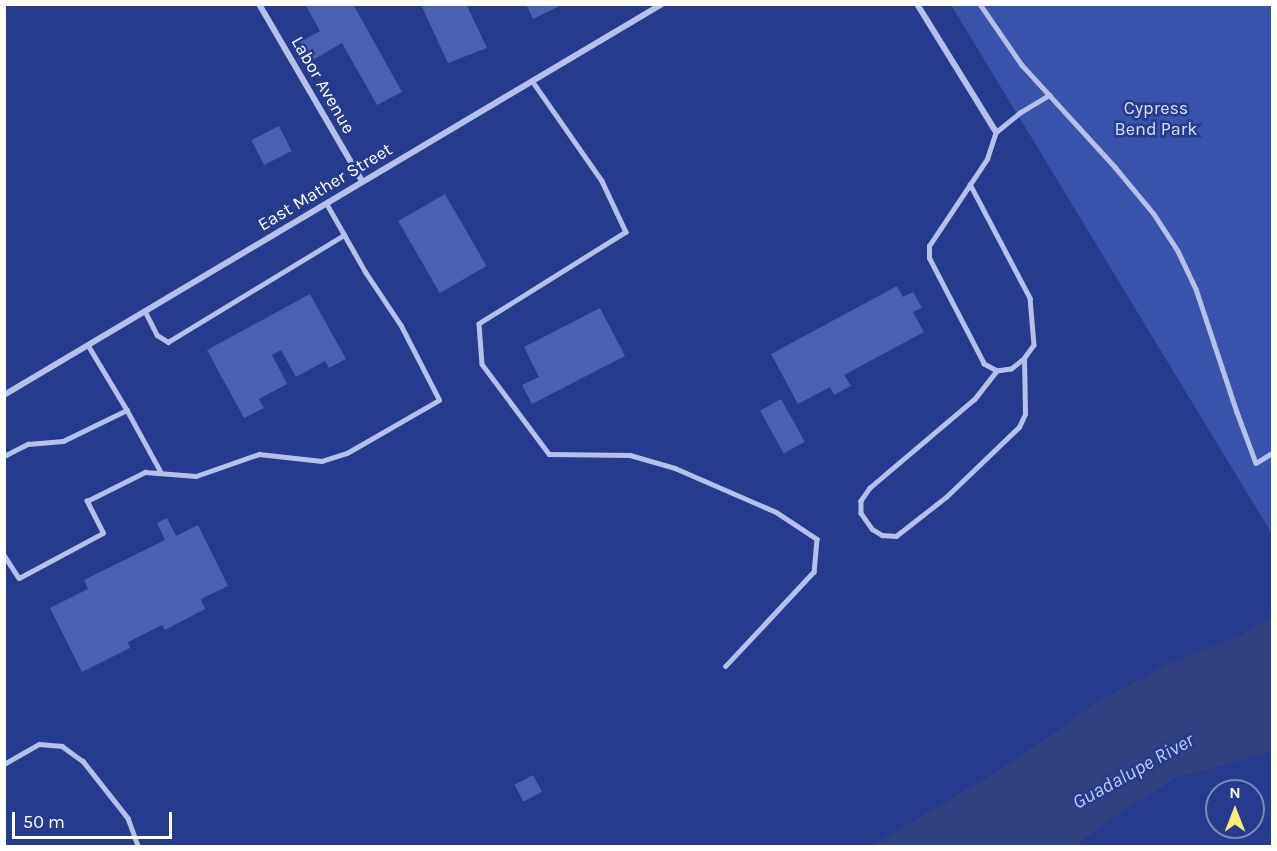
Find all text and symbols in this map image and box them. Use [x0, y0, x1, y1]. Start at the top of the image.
street label: Labor Avenue [286, 32, 360, 138]
park label: Cypress Bend Park [1115, 98, 1197, 140]
street label: East Mather Street [254, 138, 396, 236]
water label: Guadalupe River [1068, 728, 1198, 814]
north arrow [1205, 779, 1265, 839]
text: N [1229, 783, 1241, 802]
scale bar [15, 800, 176, 838]
text: 50 m [23, 811, 65, 833]

